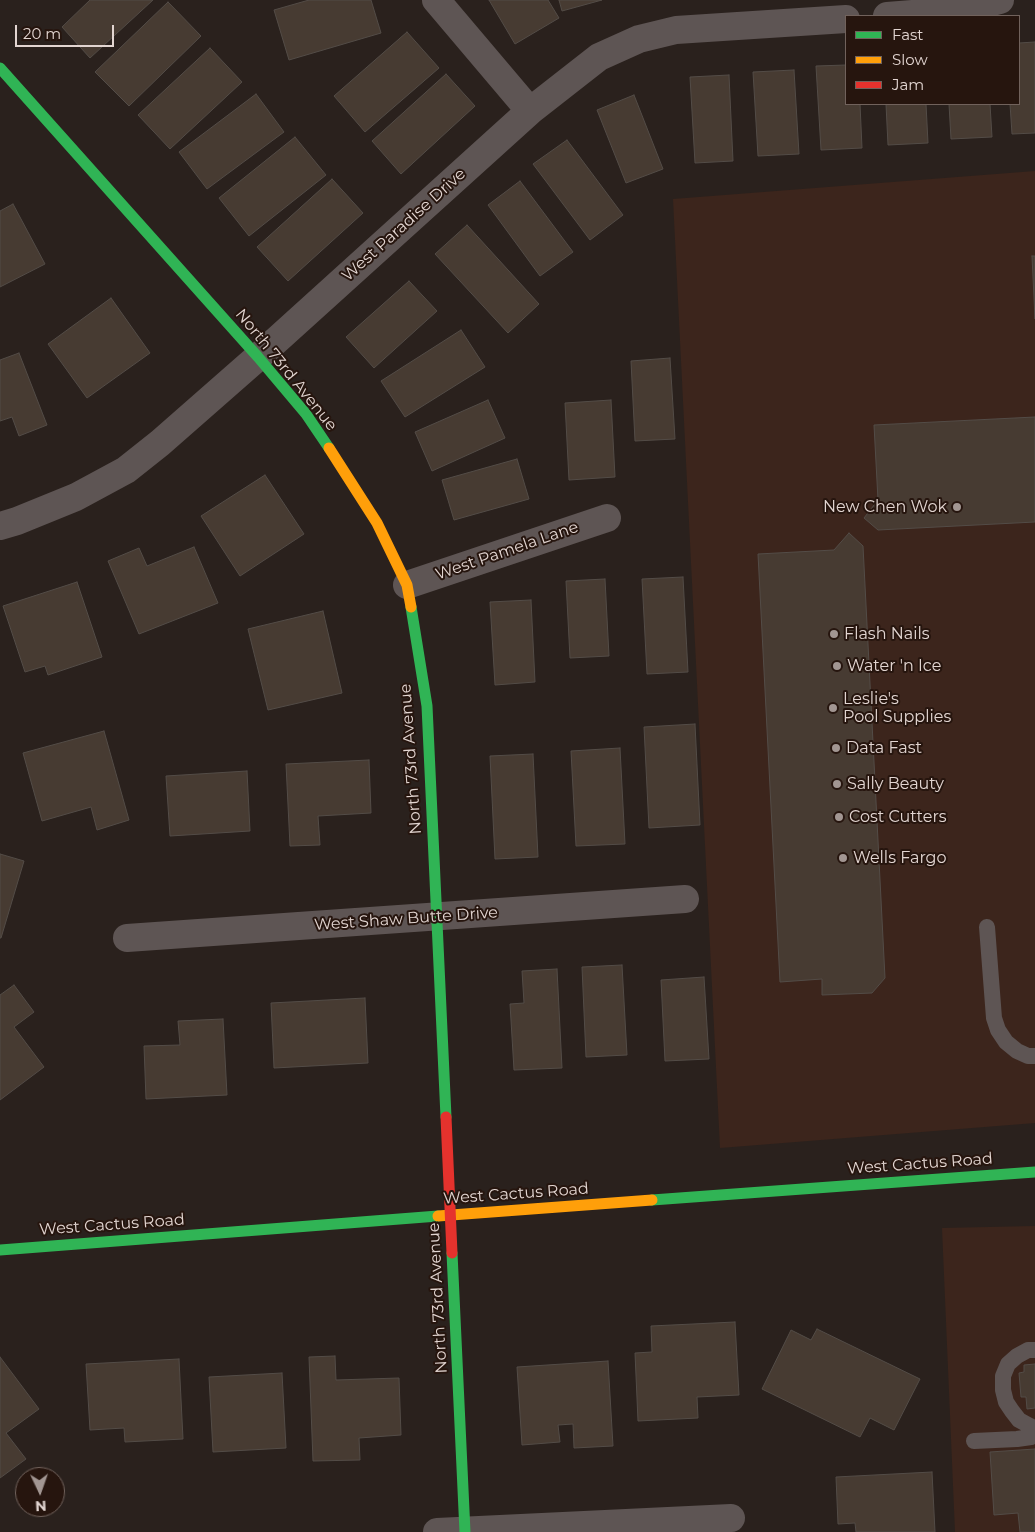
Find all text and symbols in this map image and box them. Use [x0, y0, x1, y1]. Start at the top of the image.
scale bar [18, 15, 116, 47]
legend [845, 15, 1020, 105]
text: 20 m [23, 24, 61, 43]
text: Fast [892, 25, 923, 44]
text: Slow [892, 50, 928, 69]
text: Jam [892, 75, 924, 94]
street label: West Paradise Drive [338, 164, 470, 286]
street label: North 73rd Avenue [231, 305, 341, 435]
place label: New Chen Wok [823, 497, 947, 517]
marker: New Chen Wok [951, 501, 963, 513]
street label: West Pamela Lane [433, 518, 581, 584]
place label: Flash Nails [844, 624, 930, 644]
marker: Flash Nails [828, 628, 840, 640]
place label: Water 'n Ice [847, 656, 941, 676]
marker: Water 'n Ice [831, 660, 843, 672]
street label: North 73rd Avenue [396, 683, 426, 835]
place label: Leslie's Pool Supplies [843, 689, 951, 727]
marker: Leslie's Pool Supplies [827, 702, 839, 714]
place label: Data Fast [846, 738, 922, 758]
marker: Data Fast [830, 742, 842, 754]
place label: Sally Beauty [847, 774, 944, 794]
marker: Sally Beauty [831, 778, 843, 790]
place label: Cost Cutters [849, 807, 947, 827]
marker: Cost Cutters [833, 811, 845, 823]
place label: Wells Fargo [853, 848, 947, 868]
marker: Wells Fargo [837, 852, 849, 864]
street label: West Shaw Butte Drive [313, 903, 499, 935]
street label: West Cactus Road [847, 1149, 993, 1179]
street label: West Cactus Road [443, 1179, 589, 1209]
street label: West Cactus Road [39, 1210, 185, 1240]
street label: North 73rd Avenue [424, 1222, 452, 1374]
north arrow [15, 1467, 65, 1517]
text: N [35, 1497, 47, 1515]

